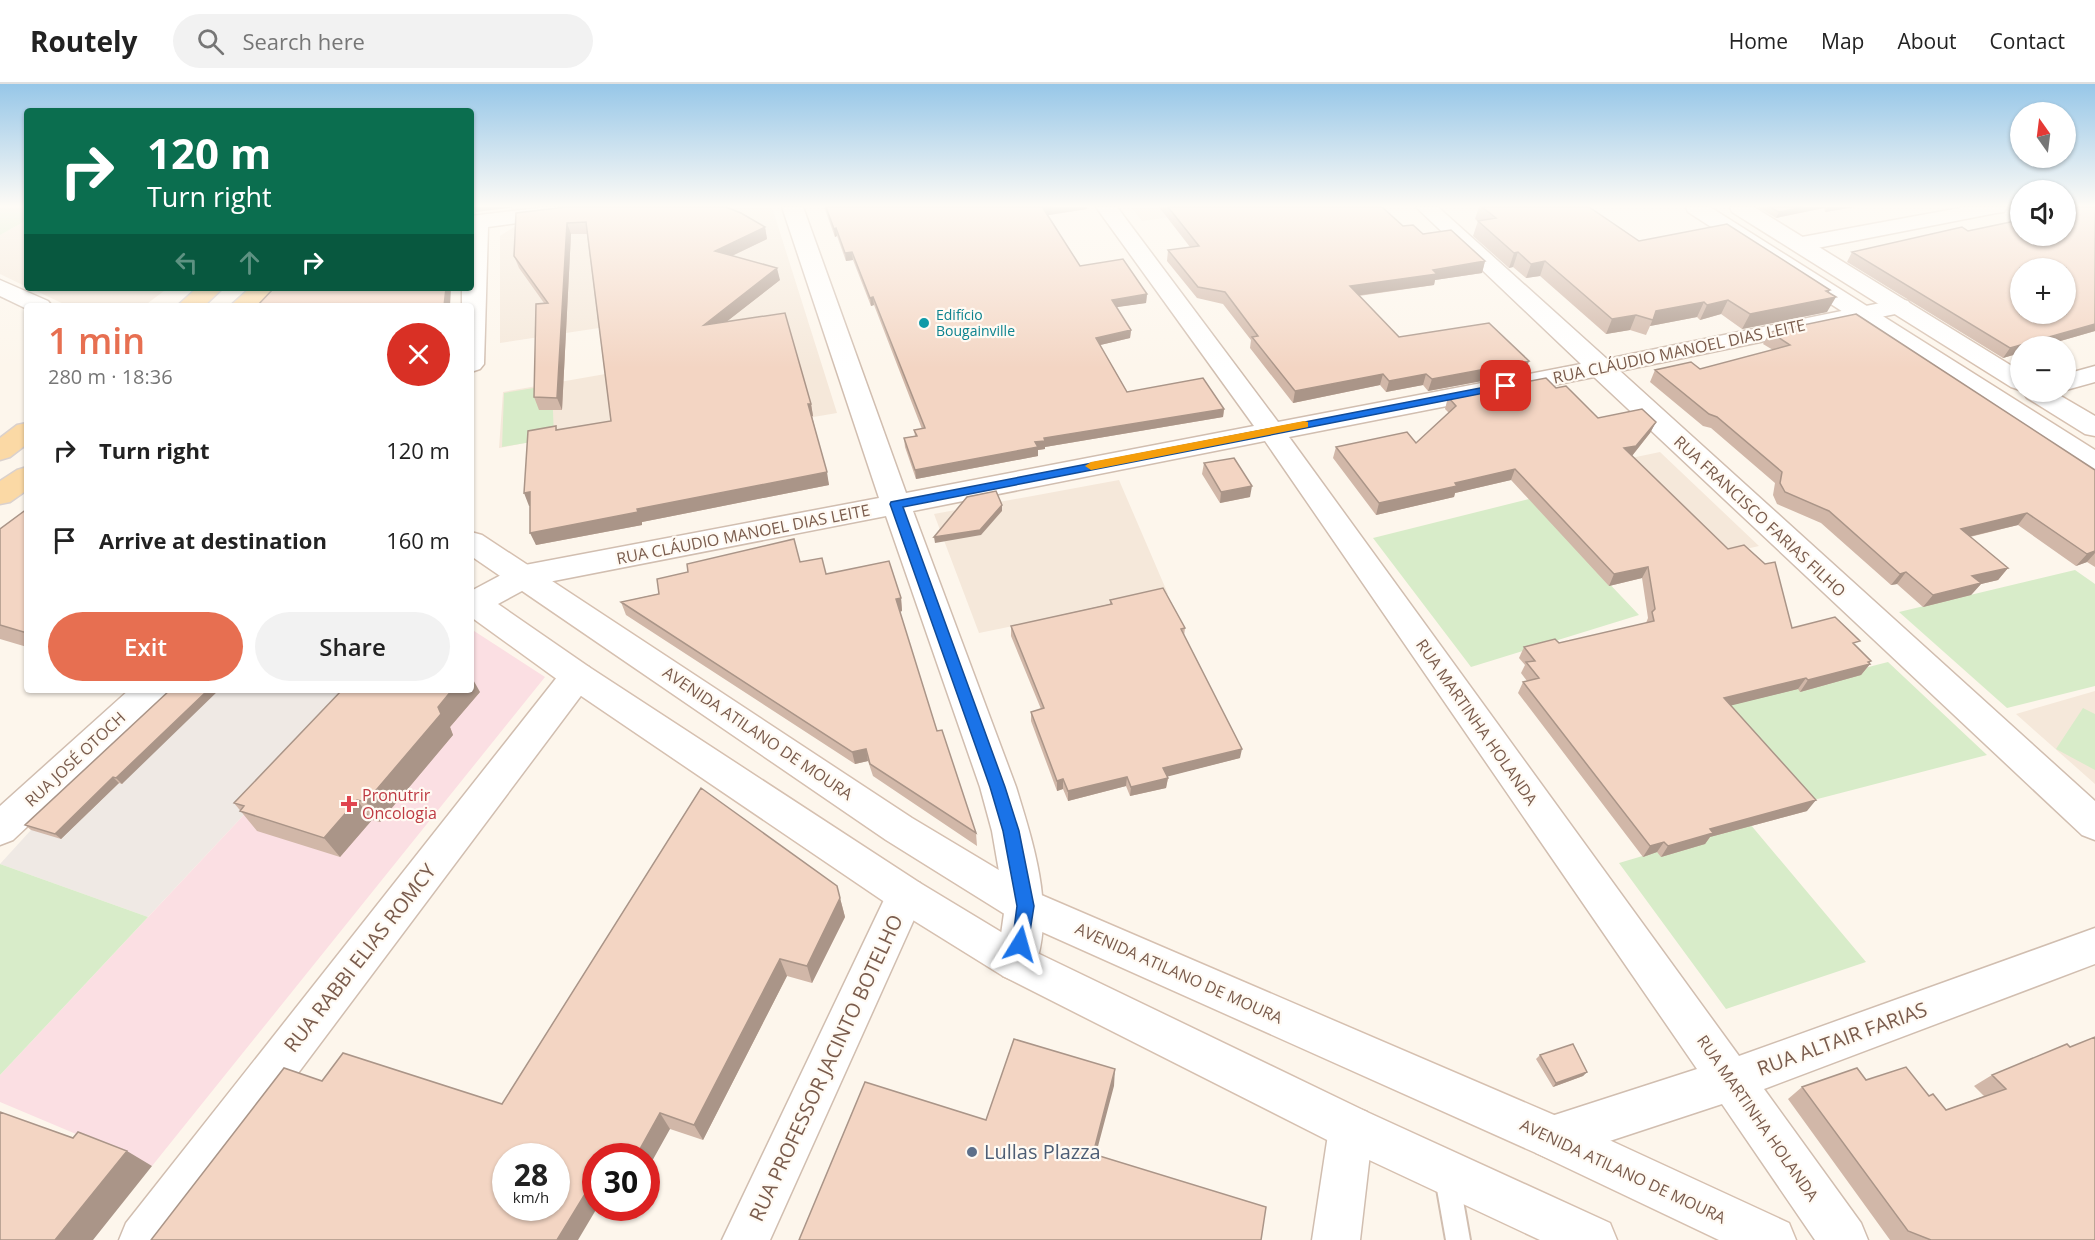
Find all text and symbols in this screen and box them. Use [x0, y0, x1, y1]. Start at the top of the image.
search box [173, 14, 593, 68]
text: Routely [30, 22, 137, 60]
icon: search [194, 25, 227, 58]
text: Search here [242, 26, 365, 56]
text: Home [1729, 27, 1788, 55]
text: Map [1821, 27, 1864, 55]
text: About [1897, 27, 1957, 55]
text: Contact [1990, 27, 2065, 55]
north arrow [2010, 102, 2076, 168]
map controls [2010, 102, 2076, 402]
text: 120 m [147, 124, 271, 181]
icon: right [48, 132, 126, 210]
text: Turn right [147, 178, 272, 215]
button: sound [2010, 180, 2076, 246]
icon: left [170, 246, 203, 279]
icon: ahead [233, 246, 266, 279]
icon: right [296, 246, 329, 279]
button: + [2010, 258, 2076, 324]
place label: Edifício Bougainville [936, 305, 1015, 340]
street label: RUA CLÁUDIO MANOEL DIAS LEITE [1551, 313, 1807, 389]
text: 1 min [48, 316, 145, 365]
marker: Edifício Bougainville [917, 316, 931, 330]
button: close [387, 323, 450, 386]
button: − [2010, 336, 2076, 402]
pin [1480, 360, 1531, 411]
text: 280 m · 18:36 [48, 363, 173, 390]
icon: arrive [1489, 369, 1522, 402]
street label: RUA FRANCISCO FARIAS FILHO [1669, 430, 1851, 602]
icon: right [48, 434, 81, 467]
text: Turn right [99, 435, 210, 465]
text: 120 m [386, 435, 450, 465]
street label: RUA CLÁUDIO MANOEL DIAS LEITE [614, 499, 872, 569]
icon: arrive [48, 524, 81, 557]
text: Arrive at destination [99, 525, 327, 555]
text: 160 m [386, 525, 450, 555]
button: Exit [48, 612, 243, 681]
button: Share [255, 612, 450, 681]
street label: RUA MARTINHA HOLANDA [1411, 635, 1543, 810]
street label: AVENIDA ATILANO DE MOURA [659, 661, 858, 805]
street label: RUA JOSÉ OTOCH [20, 707, 130, 811]
place label: Pronutrir Oncologia [362, 784, 437, 824]
marker: Pronutrir Oncologia [340, 795, 358, 813]
street label: RUA RABBI ELIAS ROMCY [278, 857, 442, 1057]
street label: RUA PROFESSOR JACINTO BOTELHO [742, 910, 909, 1226]
position arrow [988, 912, 1052, 976]
street label: AVENIDA ATILANO DE MOURA [1072, 917, 1287, 1029]
street label: RUA ALTAIR FARIAS [1753, 995, 1931, 1082]
street label: RUA MARTINHA HOLANDA [1692, 1031, 1824, 1206]
street label: AVENIDA ATILANO DE MOURA [1517, 1114, 1730, 1229]
place label: Lullas Plazza [984, 1138, 1101, 1165]
speed limit sign: 30 [582, 1143, 660, 1221]
marker: Lullas Plazza [965, 1145, 979, 1159]
text: 28 [514, 1154, 548, 1195]
text: km/h [513, 1187, 549, 1207]

